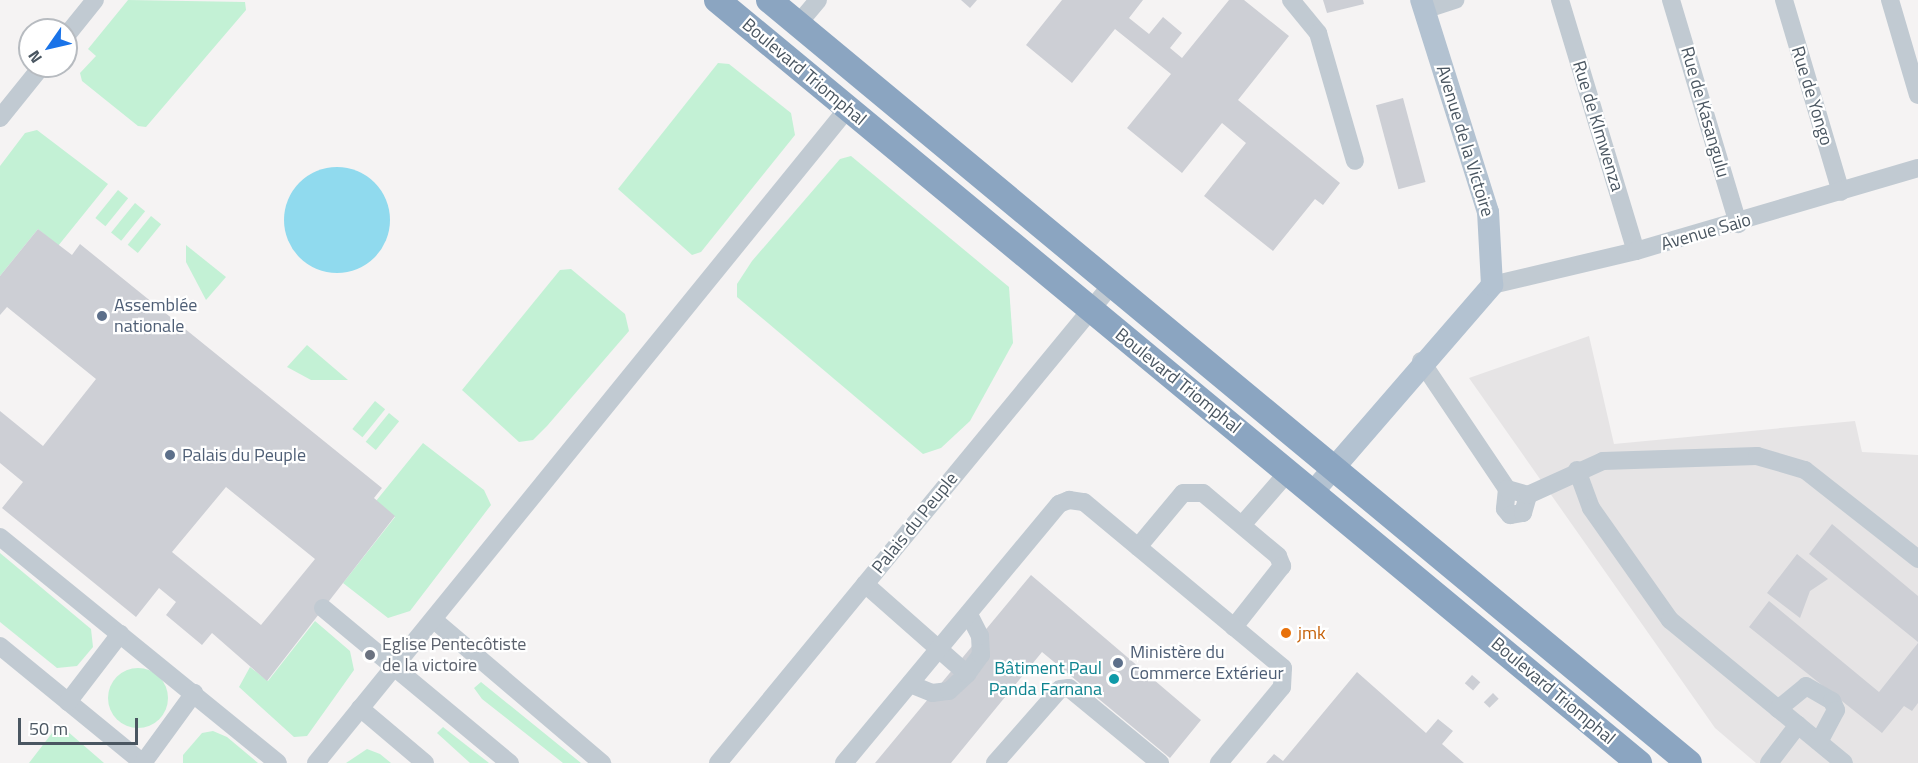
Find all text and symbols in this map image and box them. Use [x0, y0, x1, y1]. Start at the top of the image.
street label: Boulevard Triomphal [738, 14, 870, 130]
north arrow [18, 18, 78, 78]
street label: Rue de Kasangulu [1676, 44, 1734, 180]
street label: Rue de Yongo [1787, 44, 1837, 148]
text: N [22, 46, 48, 68]
street label: Rue de KImwenza [1568, 58, 1628, 194]
street label: Avenue de la Victoire [1432, 63, 1498, 219]
street label: Avenue Saio [1659, 209, 1753, 255]
place label: Assemblée nationale [114, 295, 197, 338]
marker: Assemblée nationale [95, 309, 109, 323]
street label: Boulevard Triomphal [1111, 324, 1245, 438]
place label: Palais du Peuple [182, 444, 306, 466]
marker: Palais du Peuple [163, 448, 177, 462]
street label: Palais du Peuple [868, 468, 962, 578]
place label: jmk [1298, 622, 1326, 644]
marker: jmk [1279, 626, 1293, 640]
street label: Boulevard Triomphal [1487, 633, 1619, 749]
place label: Eglise Pentecôtiste de la victoire [382, 634, 526, 676]
place label: Ministère du Commerce Extérieur [1130, 642, 1284, 684]
marker: Eglise Pentecôtiste de la victoire [363, 648, 377, 662]
marker: Ministère du Commerce Extérieur [1111, 656, 1125, 670]
place label: Bâtiment Paul Panda Farnana [989, 658, 1102, 700]
marker: Bâtiment Paul Panda Farnana [1107, 672, 1121, 686]
scale bar [21, 706, 141, 744]
text: 50 m [29, 715, 68, 742]

